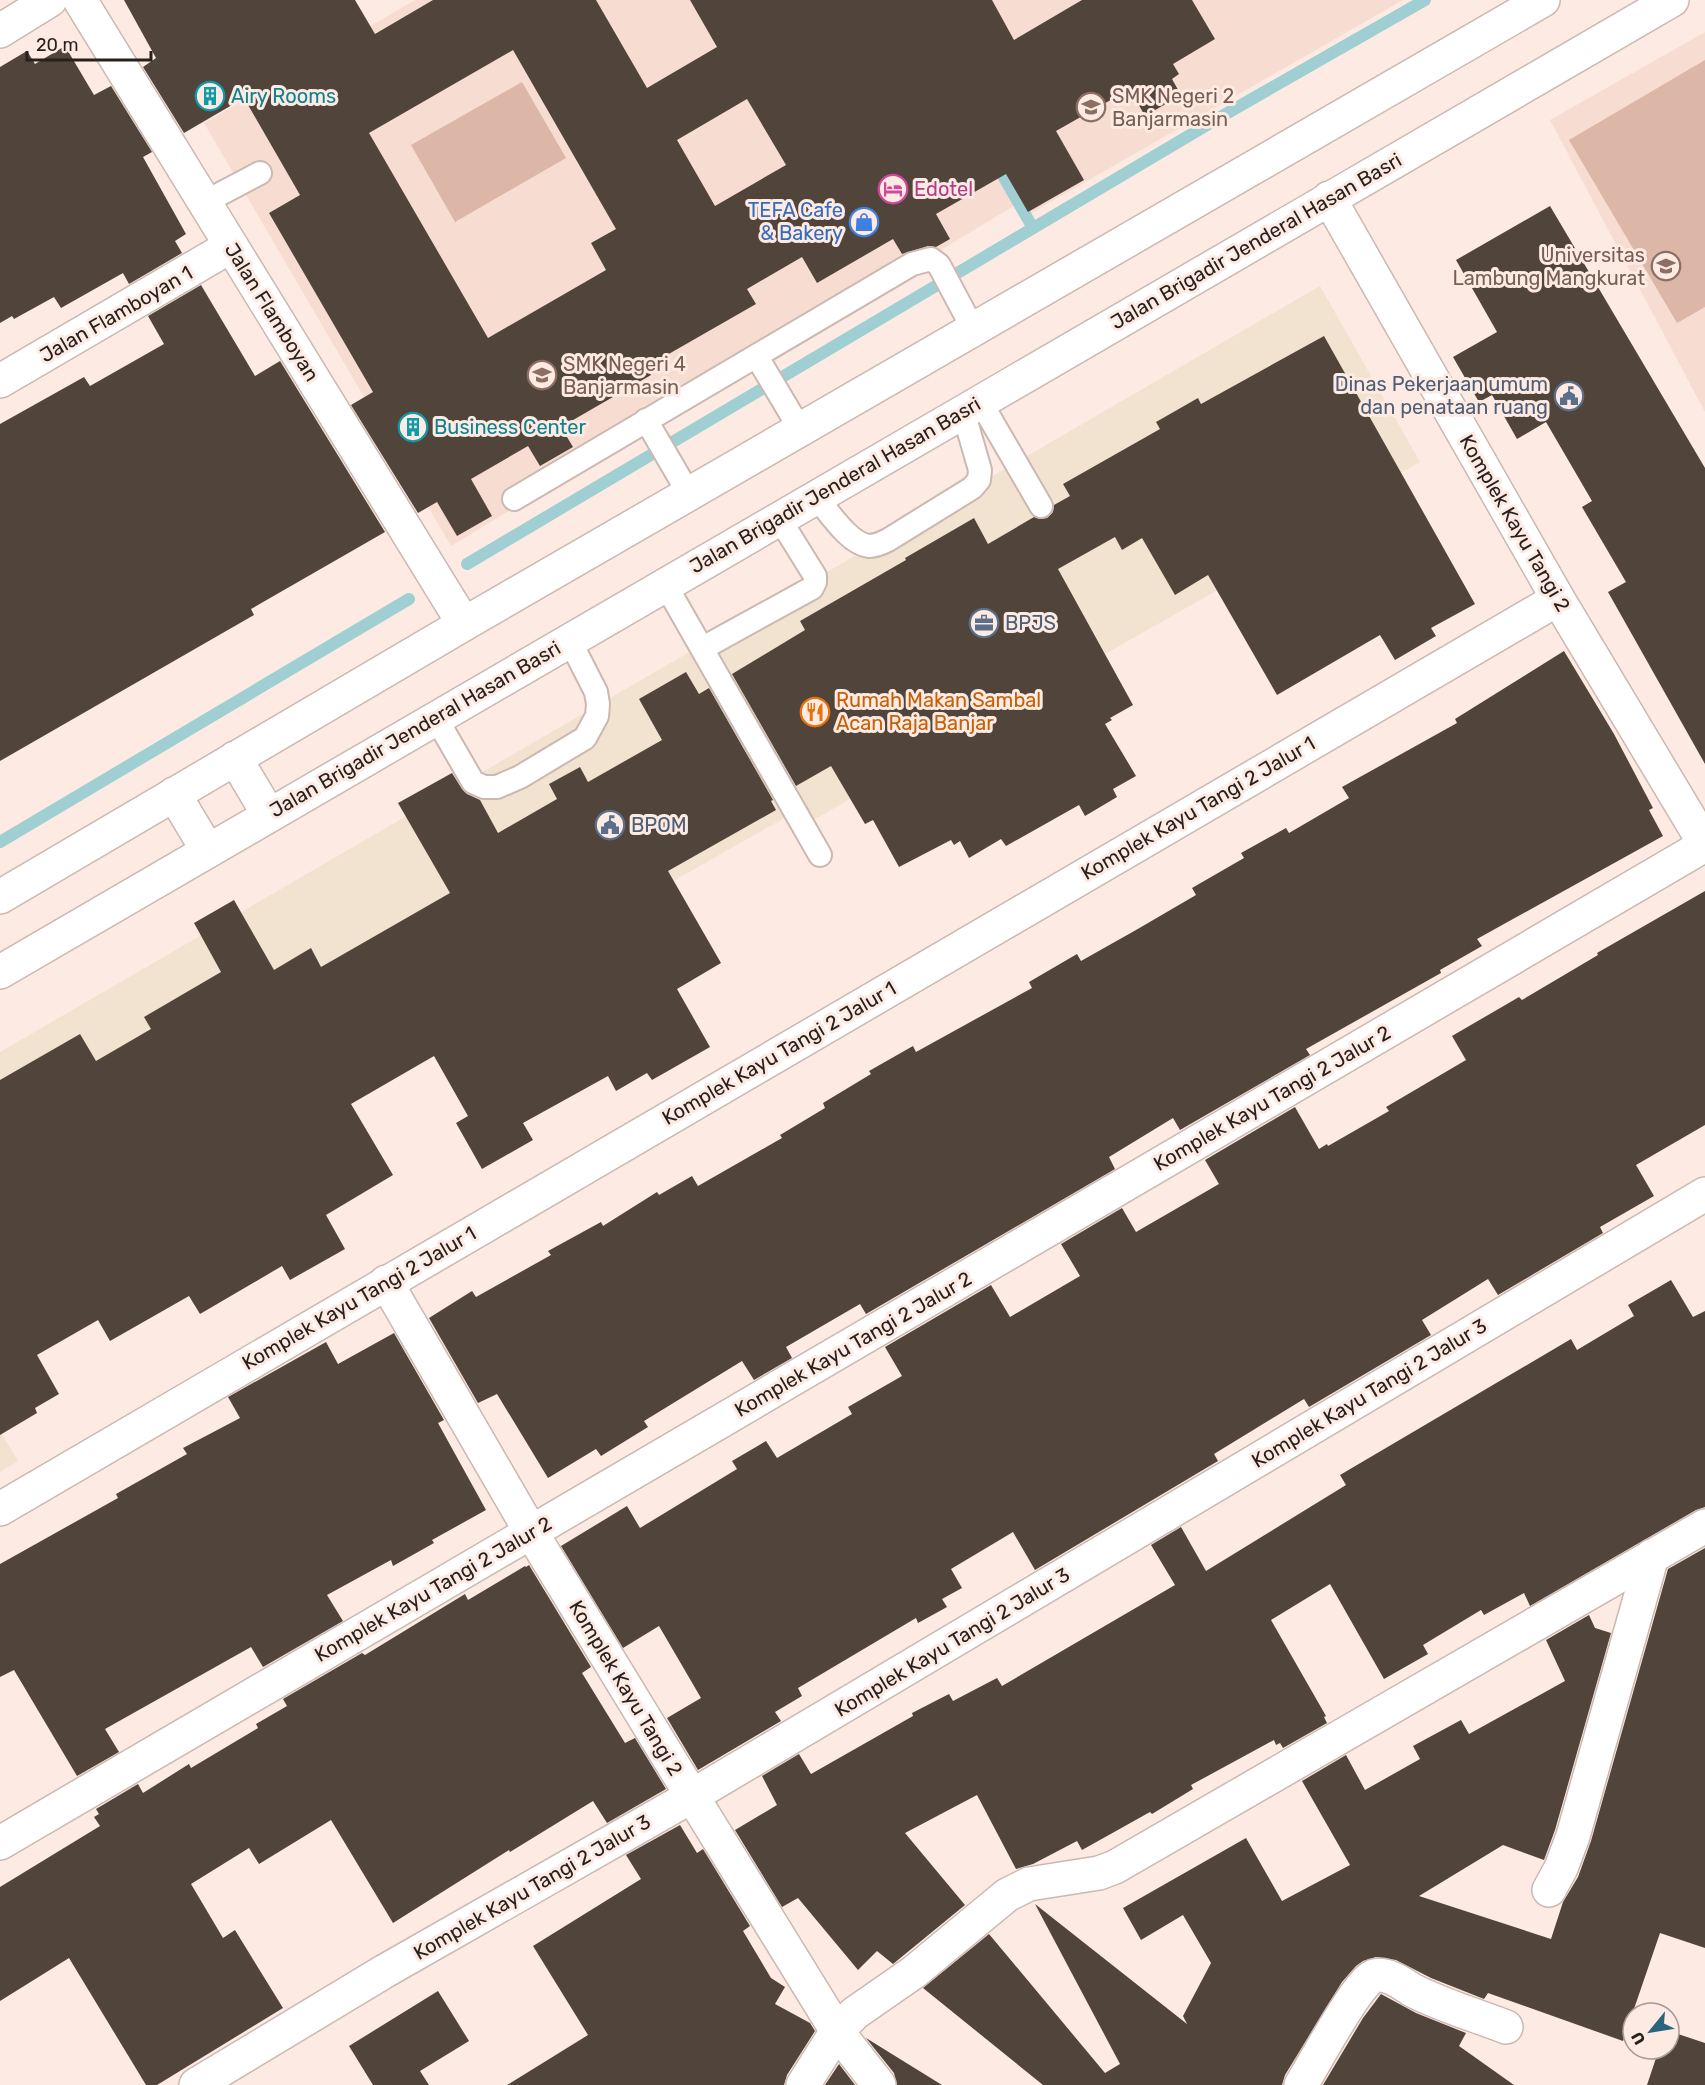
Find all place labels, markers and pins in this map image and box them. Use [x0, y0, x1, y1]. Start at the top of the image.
building icon: Airy Rooms [194, 80, 226, 112]
place label: Airy Rooms [231, 84, 336, 108]
place label: SMK Negeri 2 Banjarmasin [1112, 84, 1234, 131]
school or university icon: SMK Negeri 2 Banjarmasin [1075, 91, 1107, 123]
hotel icon: Edotel [877, 173, 909, 205]
place label: Edotel [914, 177, 973, 201]
place label: TEFA Cafe & Bakery [748, 198, 843, 245]
shop icon: TEFA Cafe & Bakery [848, 206, 880, 238]
place label: Universitas Lambung Mangkurat [1452, 243, 1645, 290]
school or university icon: Universitas Lambung Mangkurat [1650, 250, 1682, 282]
place label: SMK Negeri 4 Banjarmasin [563, 352, 686, 399]
school or university icon: SMK Negeri 4 Banjarmasin [526, 359, 558, 391]
place label: Dinas Pekerjaan umum dan penataan ruang [1335, 372, 1548, 419]
public building icon: Dinas Pekerjaan umum dan penataan ruang [1553, 380, 1585, 412]
building icon: Business Center [397, 411, 429, 443]
place label: Business Center [434, 415, 587, 439]
office icon: BPJS [968, 607, 1000, 639]
place label: BPJS [1005, 611, 1056, 635]
place label: Rumah Makan Sambal Acan Raja Banjar [836, 688, 1041, 735]
restaurant icon: Rumah Makan Sambal Acan Raja Banjar [799, 696, 831, 728]
public building icon: BPOM [594, 809, 626, 841]
place label: BPOM [631, 813, 687, 837]

